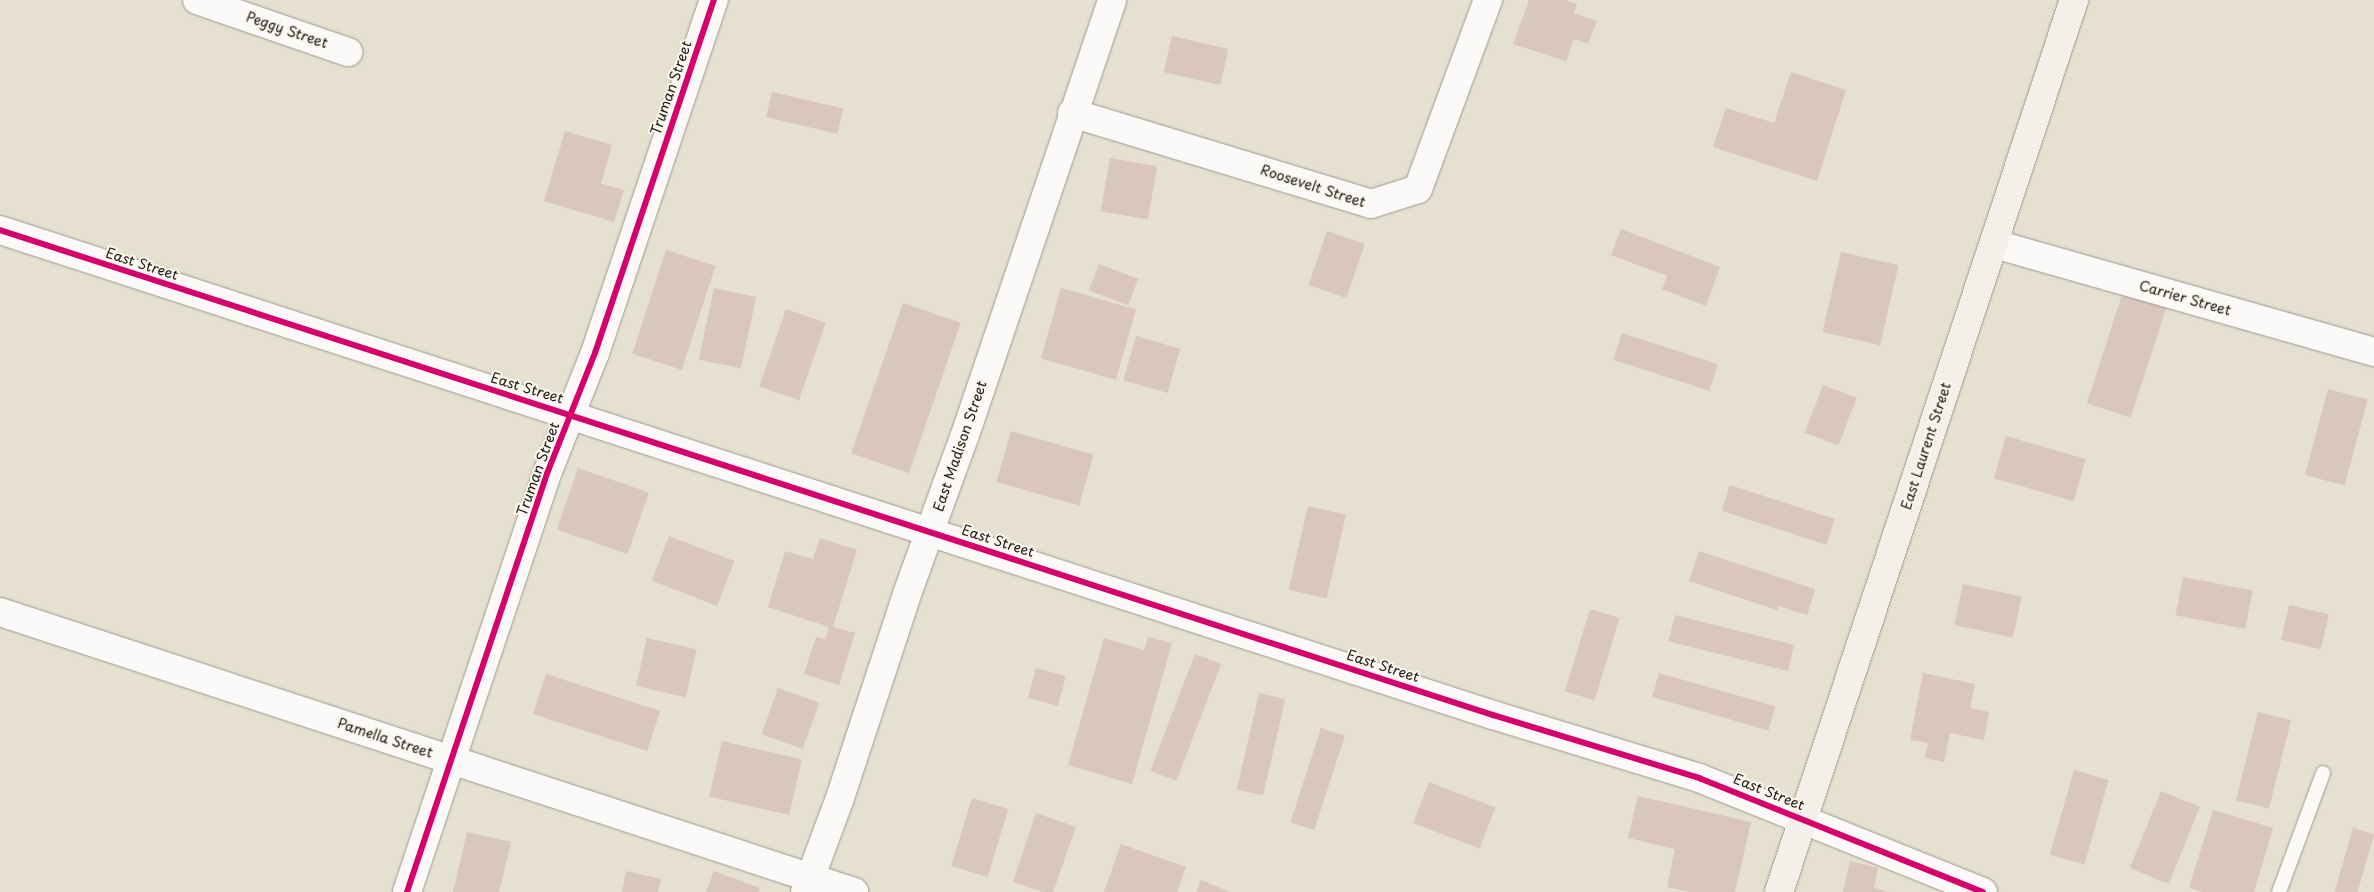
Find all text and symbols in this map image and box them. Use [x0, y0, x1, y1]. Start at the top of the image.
street label: Peggy Street [244, 8, 330, 52]
street label: Truman Street [647, 39, 695, 137]
street label: Roosevelt Street [1258, 161, 1368, 211]
street label: East Street [104, 244, 180, 284]
street label: Carrier Street [2137, 277, 2233, 319]
street label: East Street [488, 369, 566, 407]
street label: East Madison Street [930, 379, 990, 513]
street label: East Laurent Street [1898, 381, 1954, 511]
street label: Truman Street [513, 420, 563, 518]
street label: East Street [960, 521, 1036, 561]
street label: East Street [1345, 646, 1421, 686]
street label: Pamella Street [335, 715, 435, 761]
street label: East Street [1731, 770, 1807, 814]

